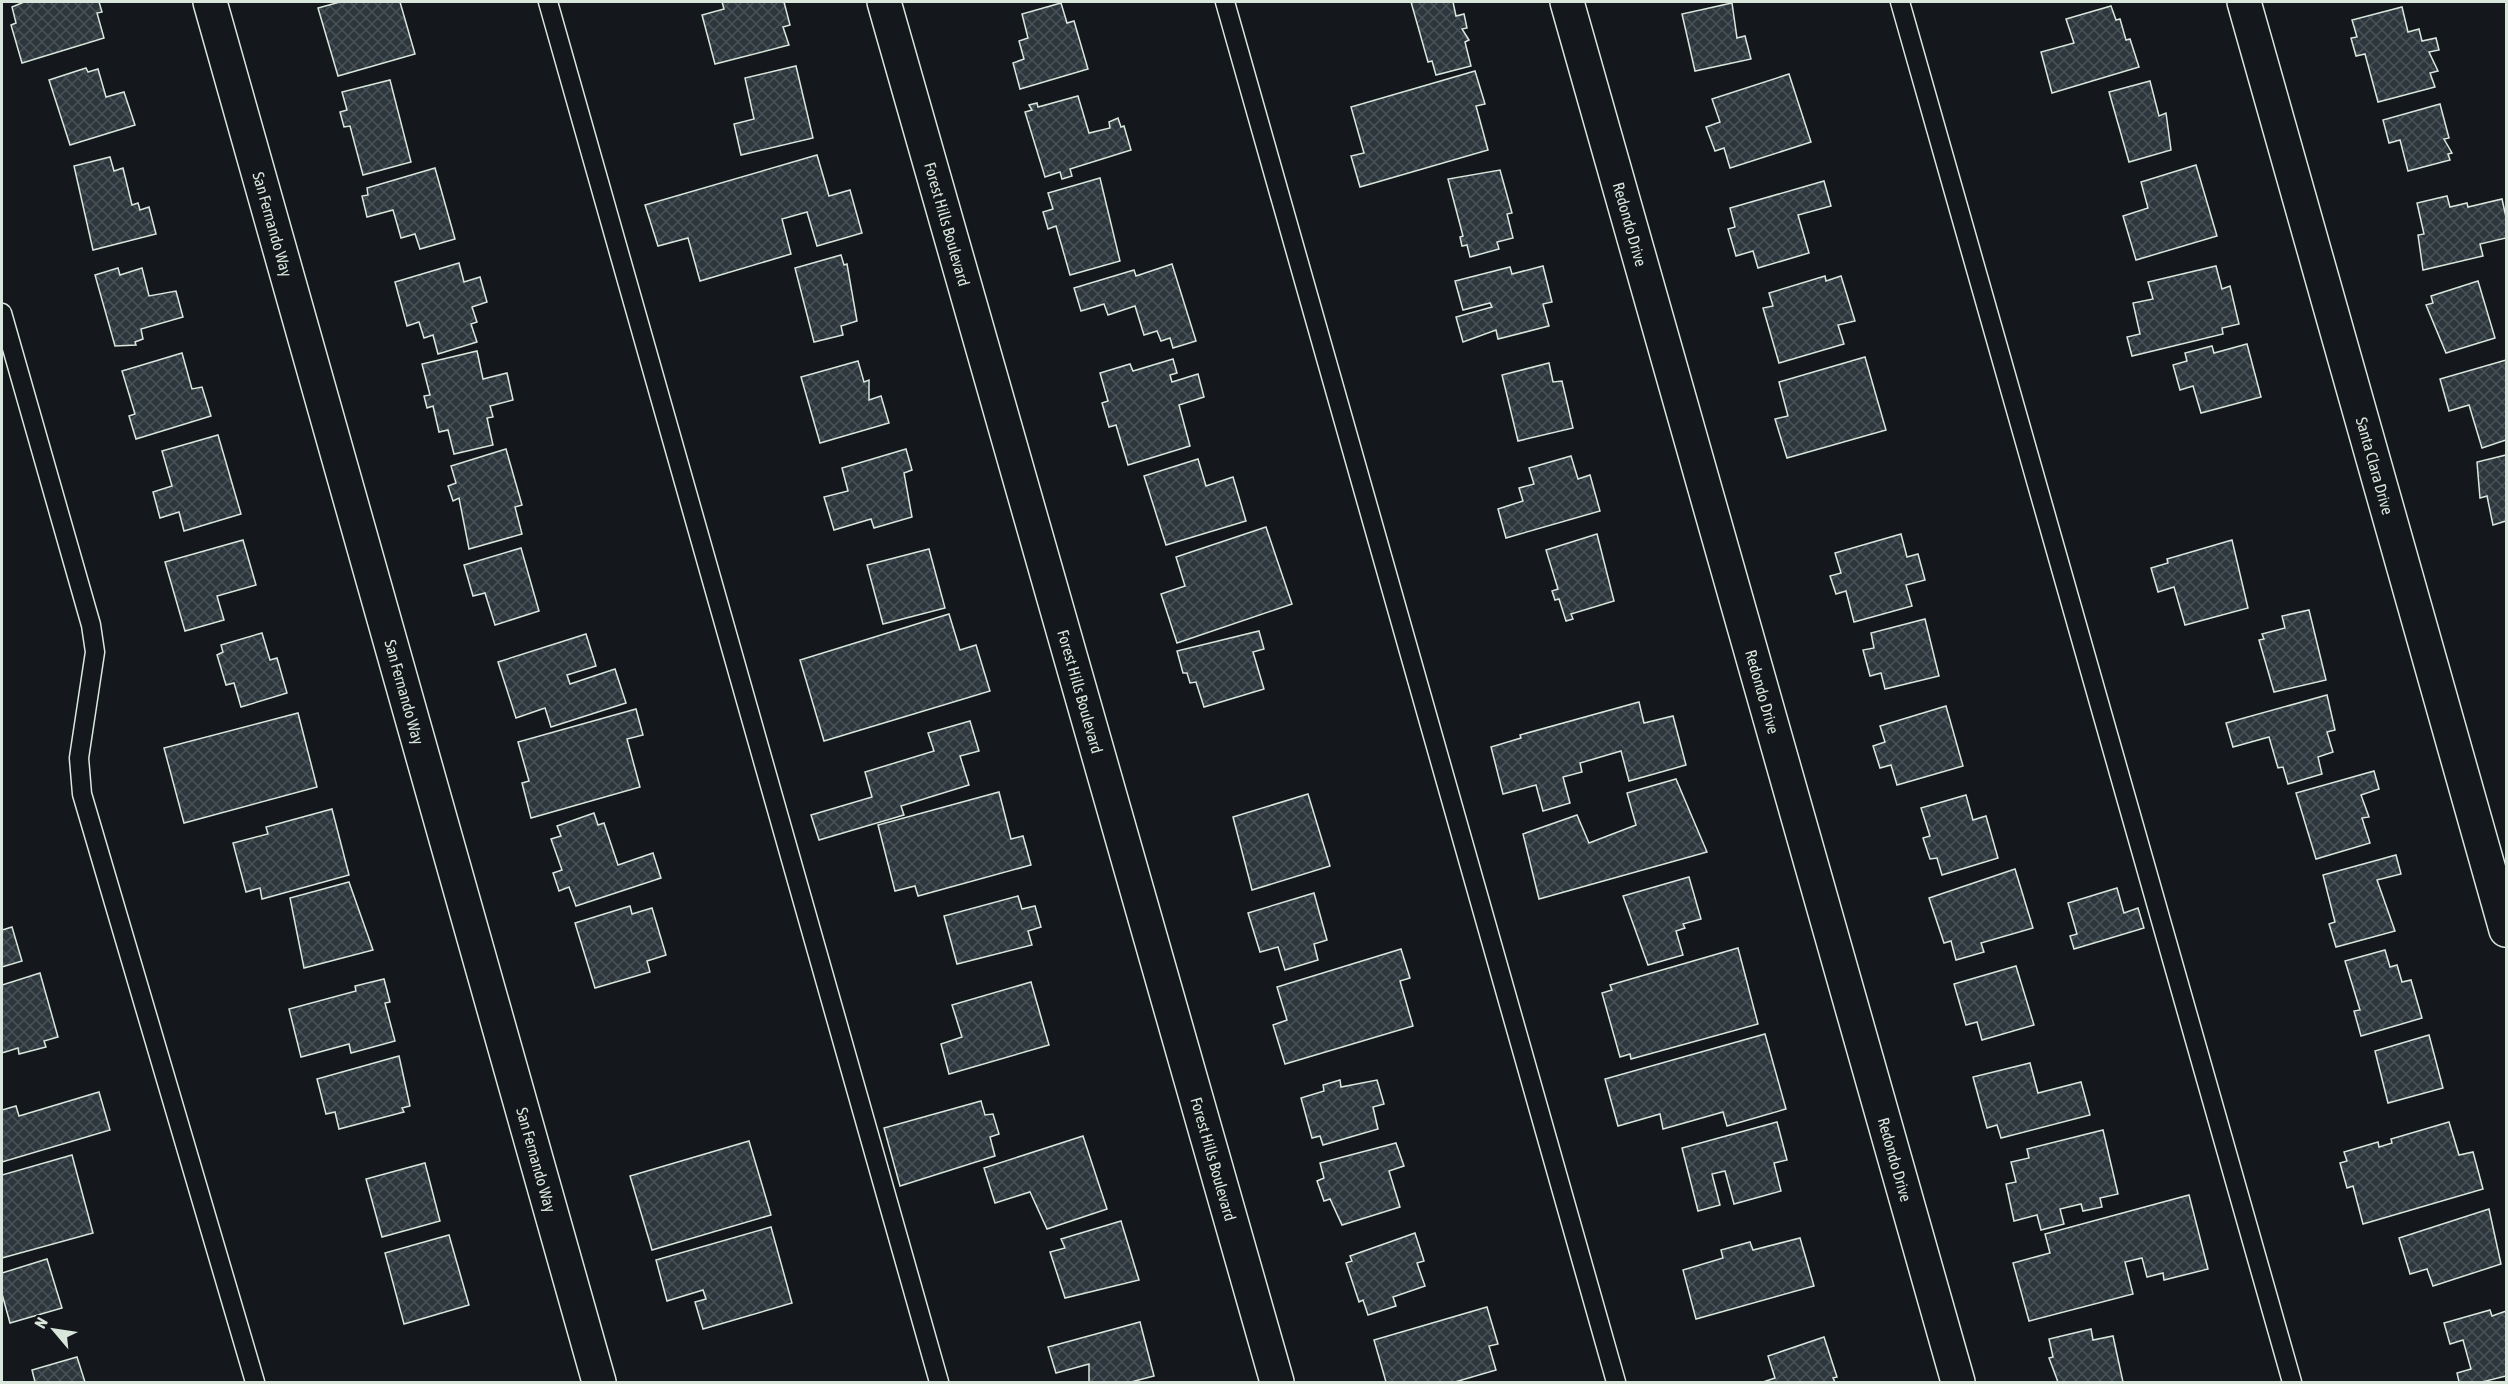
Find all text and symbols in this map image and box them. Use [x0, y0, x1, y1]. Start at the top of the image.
street label: Forest Hills Boulevard [921, 160, 973, 288]
street label: San Fernando Way [249, 170, 296, 279]
street label: Redondo Drive [1610, 180, 1650, 268]
street label: Santa Clara Drive [2353, 415, 2397, 517]
street label: Forest Hills Boulevard [1054, 628, 1107, 755]
street label: San Fernando Way [381, 638, 428, 747]
street label: Redondo Drive [1742, 648, 1783, 736]
street label: Forest Hills Boulevard [1187, 1095, 1240, 1223]
street label: San Fernando Way [513, 1106, 560, 1215]
street label: Redondo Drive [1874, 1115, 1915, 1204]
north arrow [24, 1300, 84, 1360]
text: N [31, 1314, 51, 1331]

